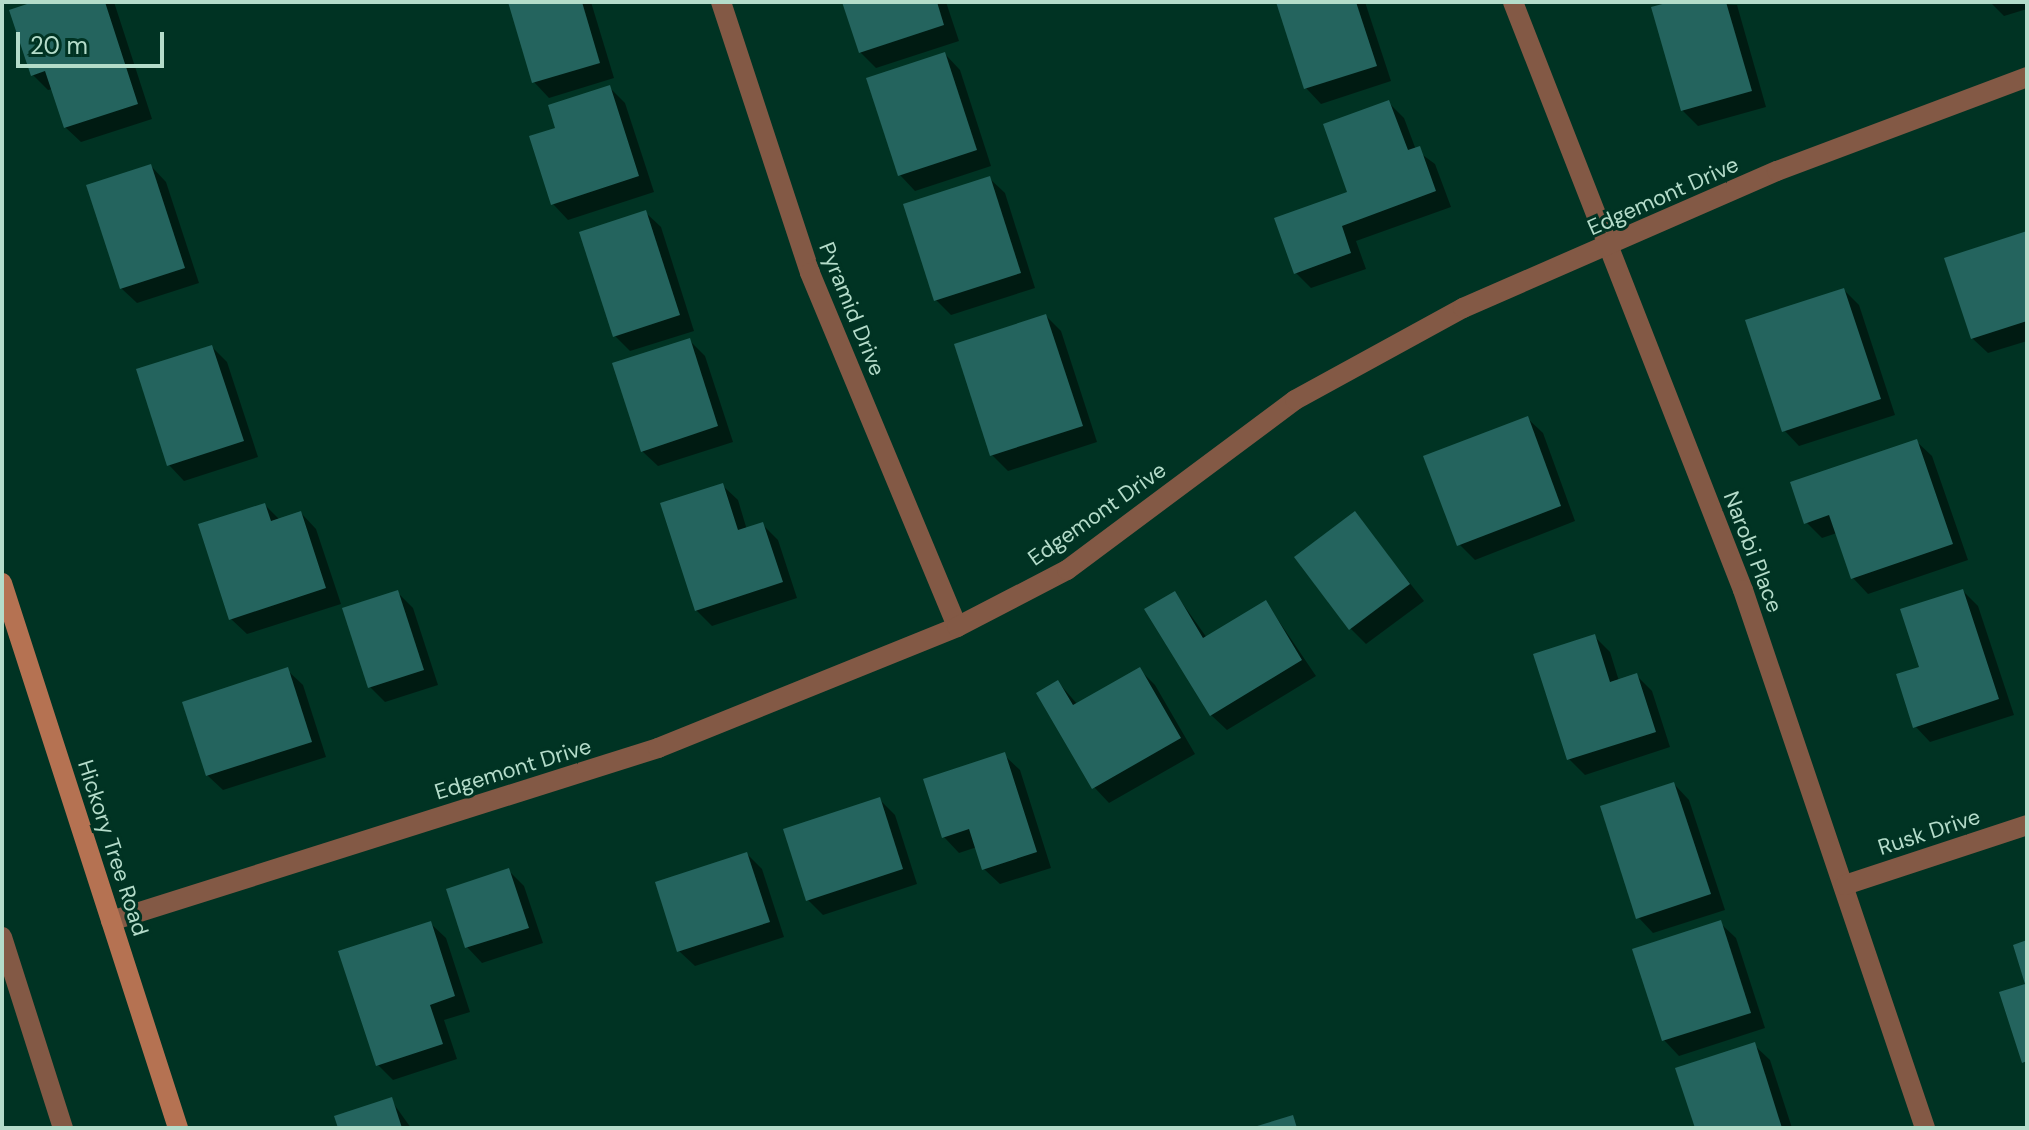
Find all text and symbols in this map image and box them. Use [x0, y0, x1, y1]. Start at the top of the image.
scale bar [20, 16, 168, 66]
text: 20 m [30, 30, 88, 61]
street label: Edgemont Drive [1583, 151, 1743, 241]
street label: Pyramid Drive [813, 238, 891, 380]
street label: Edgemont Drive [1023, 457, 1171, 571]
street label: Narobi Place [1718, 488, 1788, 616]
street label: Edgemont Drive [431, 733, 595, 805]
street label: Hickory Tree Road [72, 757, 154, 939]
street label: Rusk Drive [1875, 803, 1983, 861]

